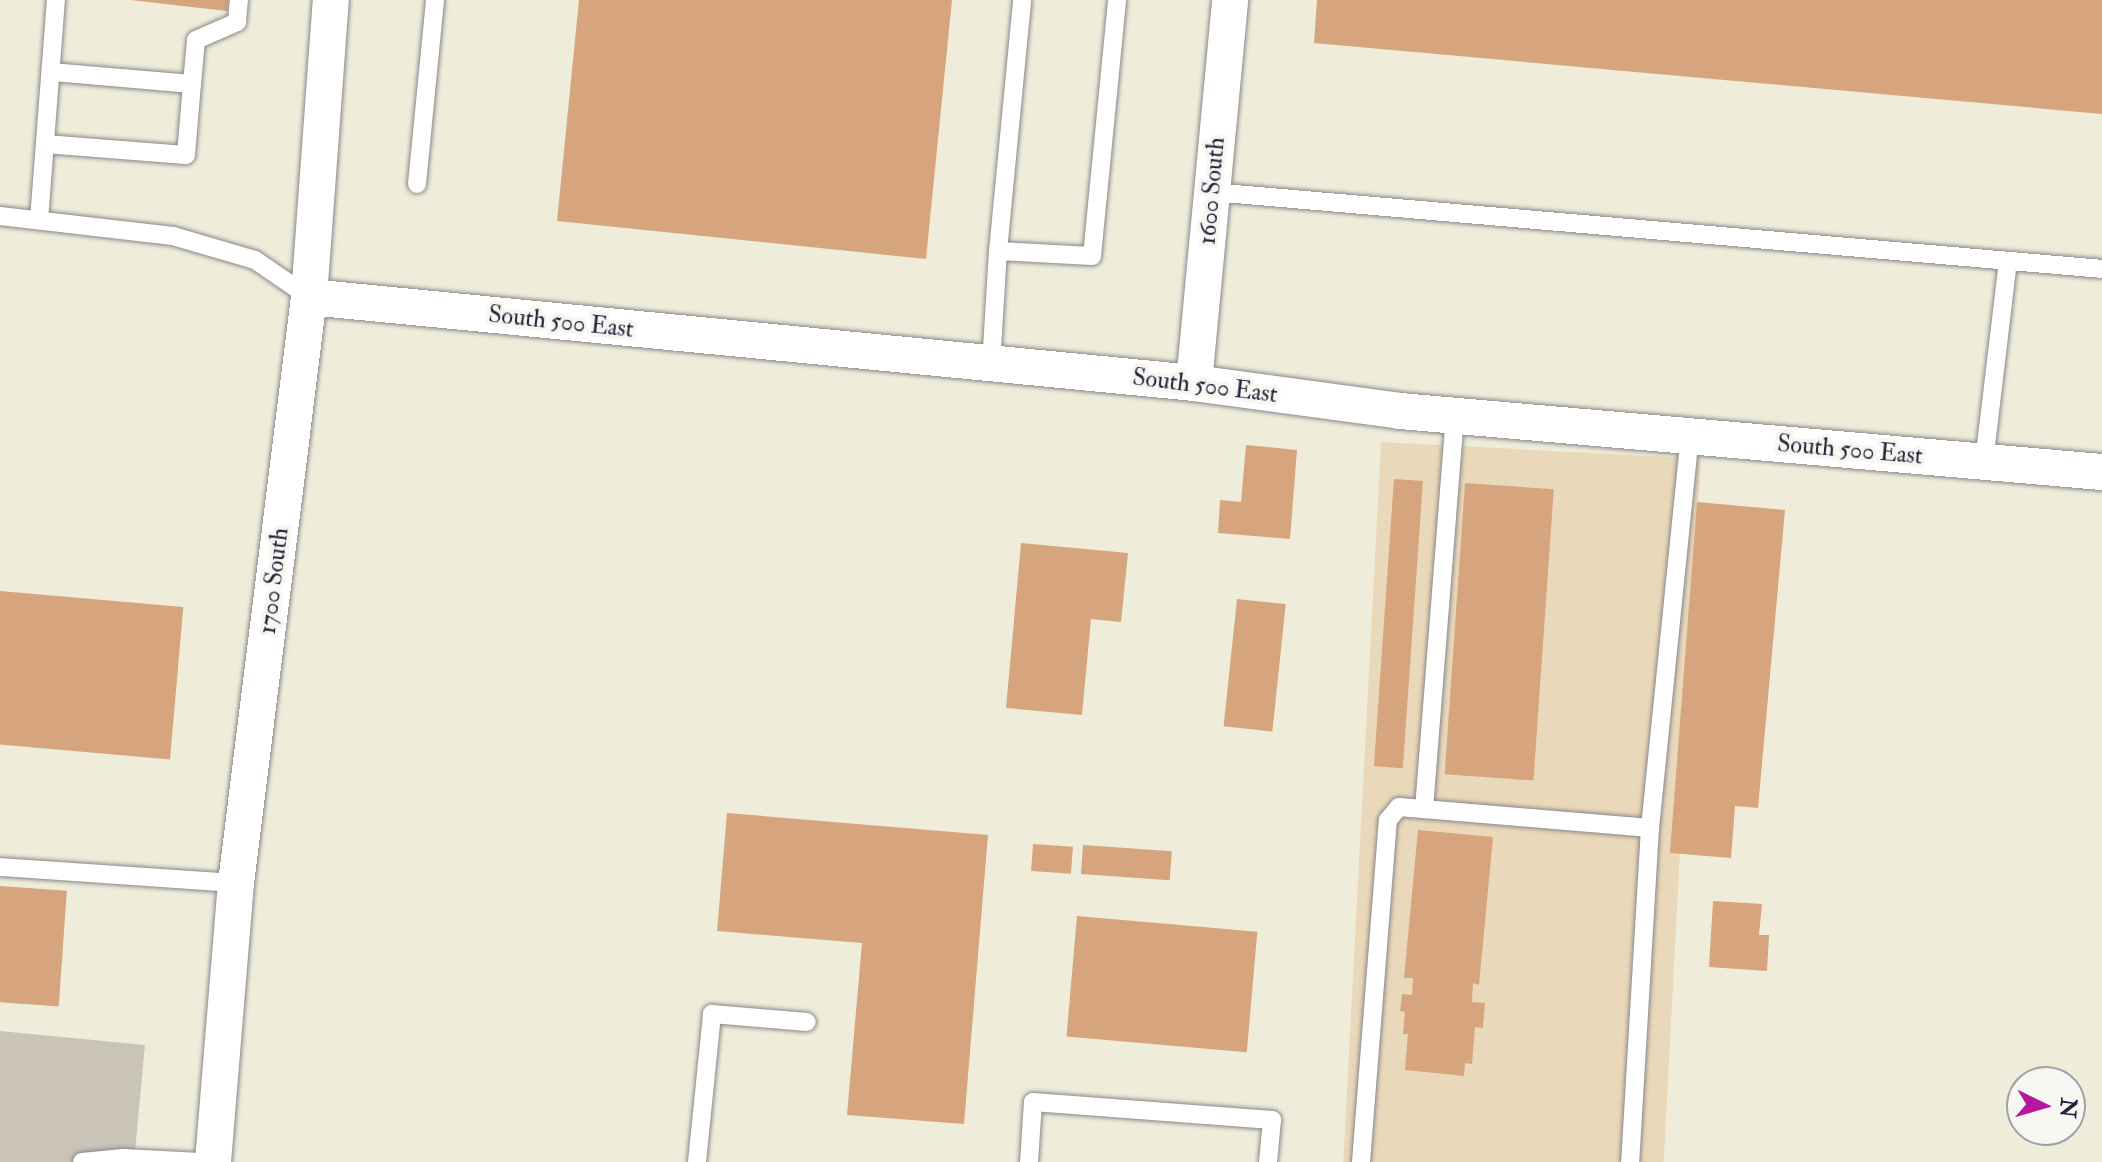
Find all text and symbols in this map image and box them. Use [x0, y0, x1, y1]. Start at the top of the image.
street label: 1600 South [1193, 136, 1231, 246]
street label: South 500 East [487, 300, 635, 344]
street label: South 500 East [1131, 363, 1279, 409]
street label: South 500 East [1776, 429, 1924, 471]
street label: 1700 South [253, 526, 295, 636]
north arrow [2006, 1066, 2086, 1146]
text: N [2053, 1097, 2083, 1119]

